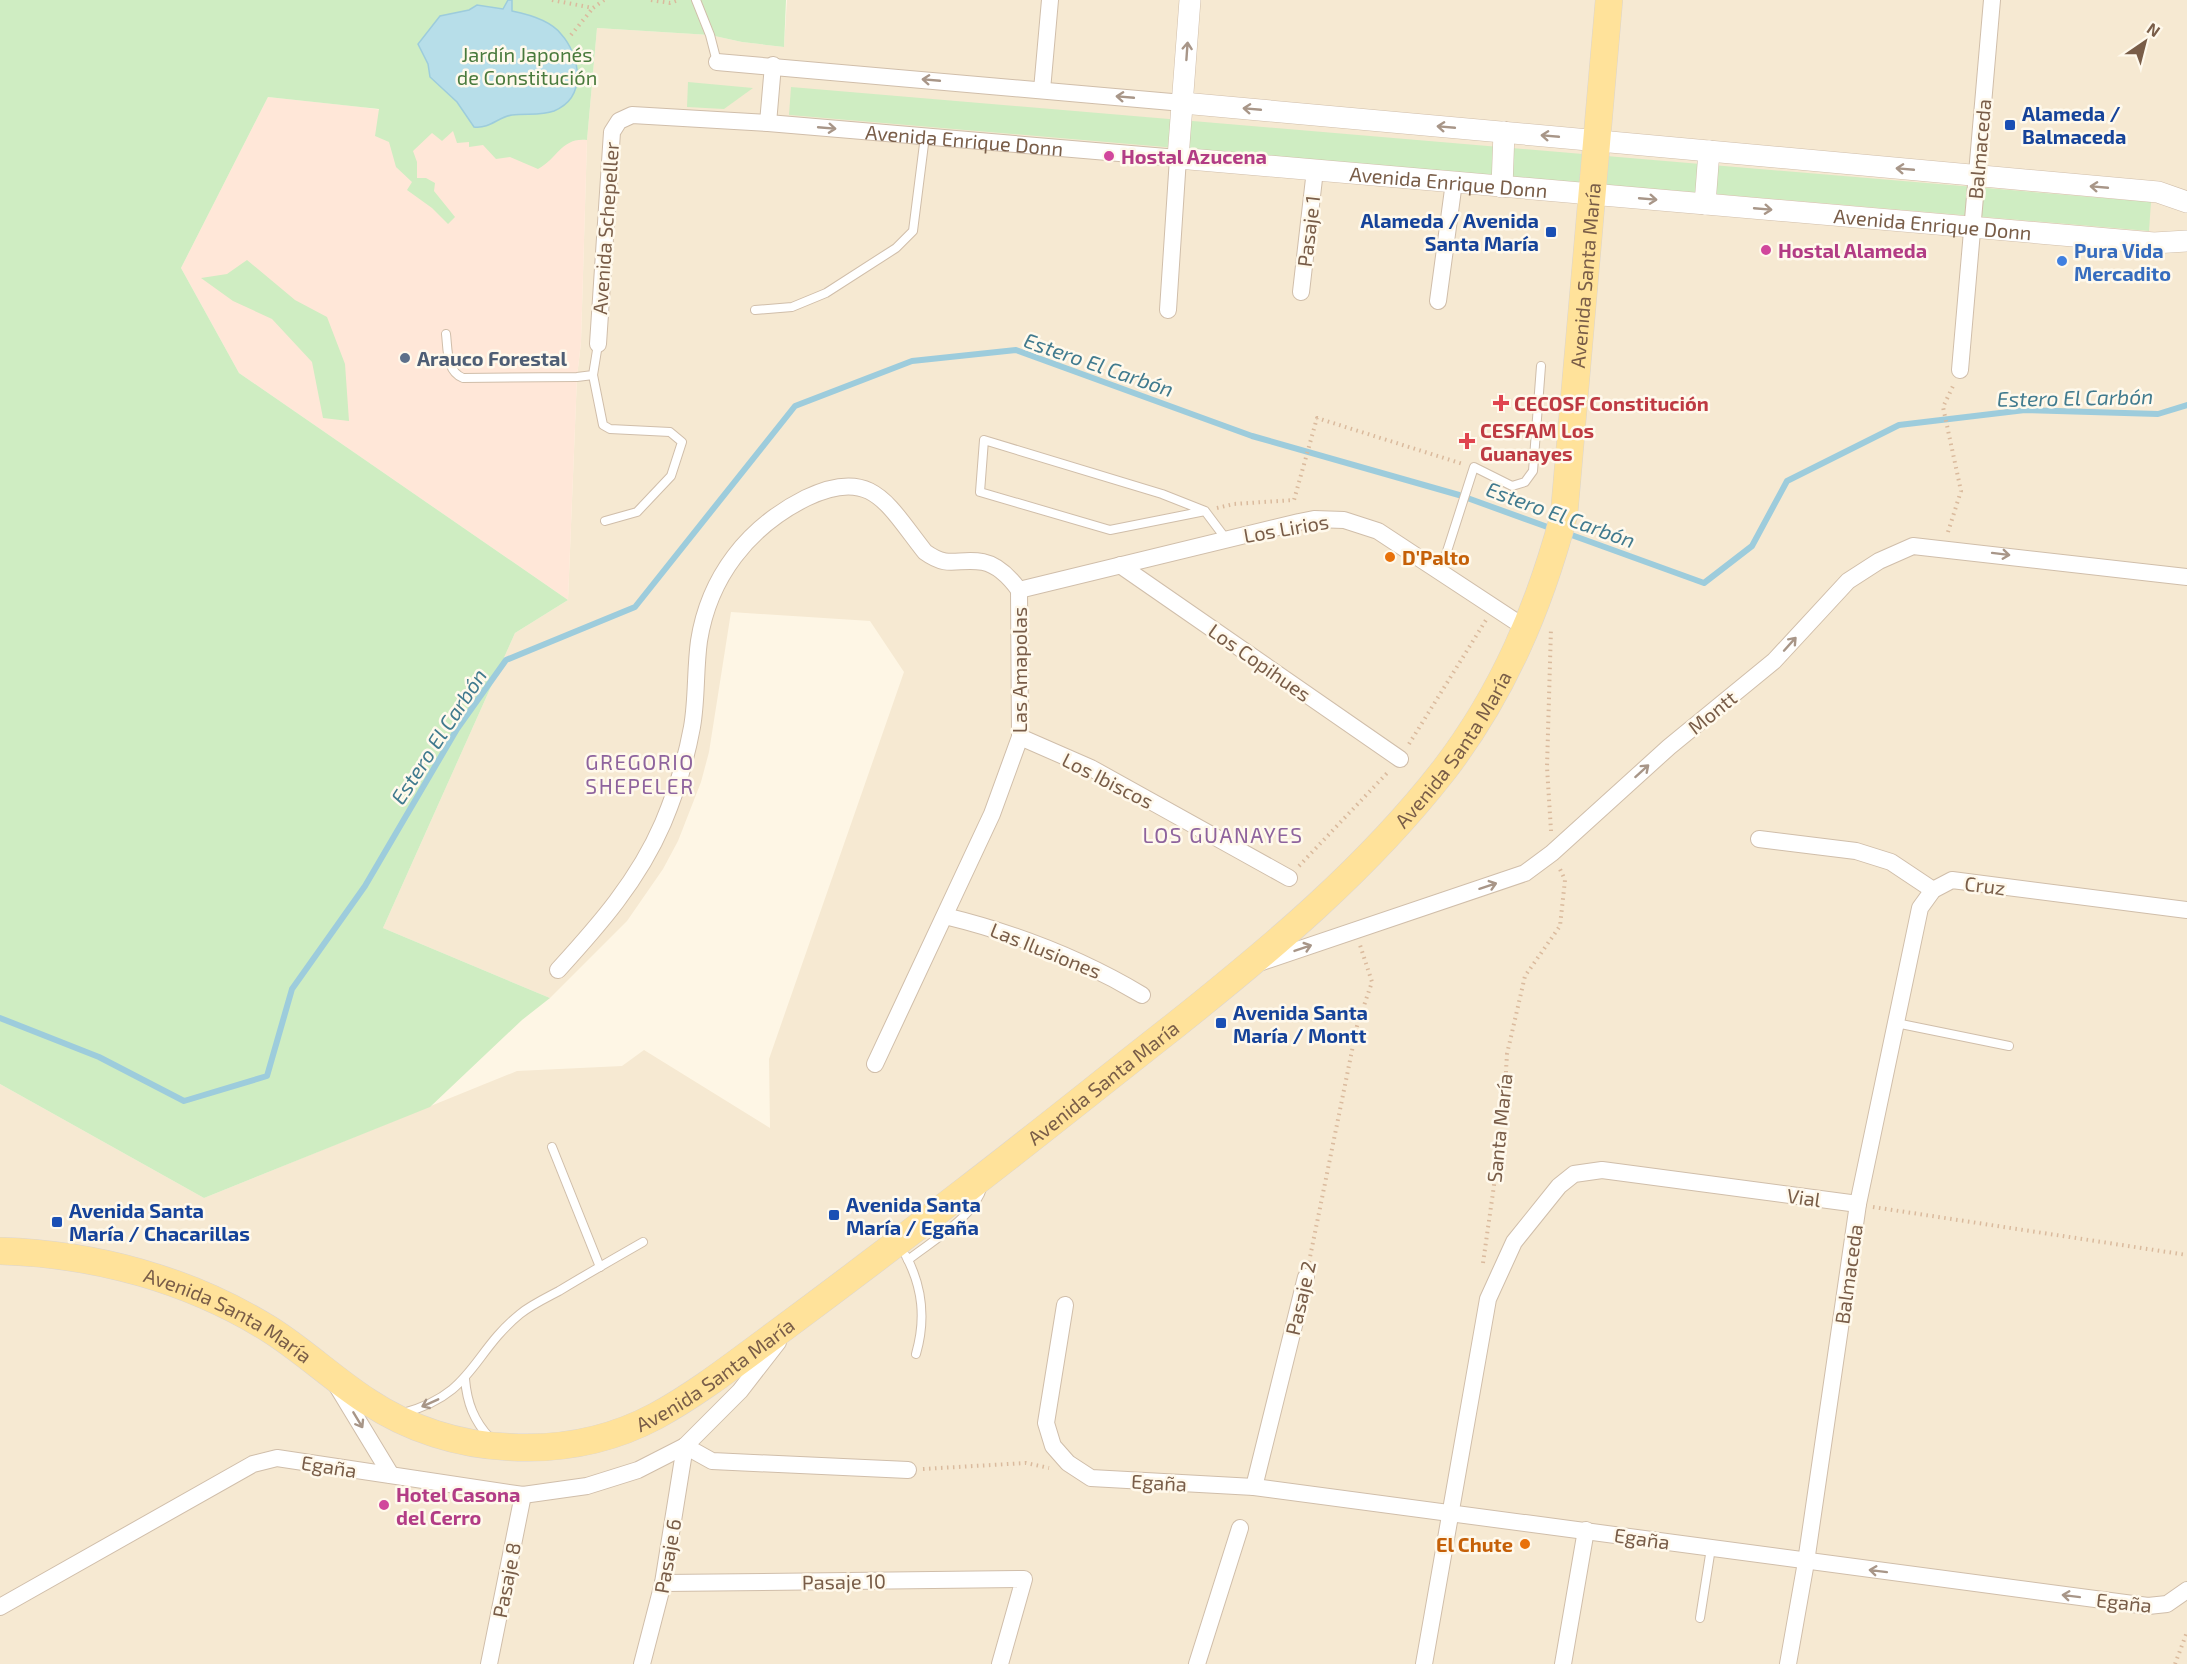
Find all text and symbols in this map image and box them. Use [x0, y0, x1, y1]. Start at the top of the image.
north arrow [2115, 12, 2175, 72]
text: N [2144, 18, 2164, 40]
park label: Jardín Japonés de Constitución [457, 42, 597, 89]
one-way arrow [1181, 42, 1192, 62]
one-way arrow [921, 74, 941, 85]
one-way arrow [1115, 91, 1135, 102]
street label: Balmaceda [1963, 98, 1995, 200]
place label: Alameda / Balmaceda [2022, 101, 2126, 148]
one-way arrow [1242, 103, 1262, 114]
marker: Alameda / Balmaceda [2003, 118, 2017, 132]
street label: Avenida Enrique Donn [864, 119, 1064, 160]
one-way arrow [1436, 121, 1456, 132]
one-way arrow [816, 123, 836, 134]
one-way arrow [1541, 130, 1561, 141]
street label: Avenida Schepeller [587, 141, 623, 315]
place label: Hostal Azucena [1121, 144, 1267, 168]
marker: Hostal Azucena [1102, 149, 1116, 163]
street label: Avenida Enrique Donn [1349, 161, 1548, 202]
one-way arrow [1896, 163, 1916, 174]
one-way arrow [2090, 181, 2110, 192]
street label: Avenida Santa María [1565, 182, 1605, 369]
street label: Pasaje 1 [1292, 194, 1324, 268]
one-way arrow [1638, 194, 1658, 205]
street label: Avenida Enrique Donn [1833, 203, 2033, 244]
one-way arrow [1752, 204, 1772, 215]
place label: Alameda / Avenida Santa María [1361, 208, 1539, 255]
marker: Alameda / Avenida Santa María [1544, 225, 1558, 239]
place label: Hostal Alameda [1778, 238, 1927, 262]
place label: Pura Vida Mercadito [2074, 238, 2171, 285]
marker: Hostal Alameda [1759, 243, 1773, 257]
marker: Pura Vida Mercadito [2055, 254, 2069, 268]
water label: Estero El Carbón [1021, 327, 1177, 401]
place label: Arauco Forestal [417, 346, 567, 370]
marker: Arauco Forestal [398, 351, 412, 365]
water label: Estero El Carbón [1997, 383, 2153, 411]
place label: CECOSF Constitución [1514, 391, 1709, 415]
marker: CECOSF Constitución [1492, 394, 1510, 412]
place label: CESFAM Los Guanayes [1480, 418, 1594, 466]
marker: CESFAM Los Guanayes [1458, 432, 1476, 450]
water label: Estero El Carbón [1483, 475, 1639, 553]
street label: Los Lirios [1242, 509, 1330, 547]
place label: D'Palto [1402, 545, 1470, 569]
one-way arrow [1990, 549, 2010, 560]
marker: D'Palto [1383, 550, 1397, 564]
street label: Las Amapolas [1007, 607, 1031, 733]
street label: Los Copihues [1204, 618, 1316, 706]
one-way arrow [1783, 637, 1797, 652]
water label: Estero El Carbón [385, 664, 491, 808]
street label: Avenida Santa María [1389, 667, 1516, 832]
street label: Montt [1683, 685, 1742, 739]
street label: Los Ibiscos [1058, 747, 1158, 813]
district label: GREGORIO SHEPELER [585, 749, 695, 798]
one-way arrow [1634, 764, 1649, 778]
district label: LOS GUANAYES [1142, 822, 1304, 847]
street label: Cruz [1963, 871, 2007, 899]
one-way arrow [1478, 879, 1497, 890]
street label: Las Ilusiones [987, 917, 1105, 983]
one-way arrow [1293, 941, 1312, 952]
place label: Avenida Santa María / Montt [1233, 1000, 1368, 1047]
street label: Avenida Santa María [1022, 1015, 1183, 1150]
marker: Avenida Santa María / Montt [1214, 1016, 1228, 1030]
street label: Santa María [1481, 1072, 1517, 1184]
street label: Vial [1785, 1183, 1823, 1211]
place label: Avenida Santa María / Egaña [846, 1192, 981, 1239]
place label: Avenida Santa María / Chacarillas [69, 1198, 250, 1245]
marker: Avenida Santa María / Egaña [827, 1208, 841, 1222]
marker: Avenida Santa María / Chacarillas [50, 1215, 64, 1229]
street label: Balmaceda [1829, 1223, 1867, 1325]
street label: Pasaje 2 [1280, 1259, 1320, 1337]
street label: Avenida Santa María [141, 1262, 317, 1368]
street label: Avenida Santa María [632, 1313, 799, 1436]
one-way arrow [422, 1398, 440, 1410]
one-way arrow [352, 1411, 364, 1428]
street label: Egaña [300, 1450, 358, 1482]
street label: Egaña [1130, 1469, 1188, 1495]
place label: Hotel Casona del Cerro [396, 1482, 521, 1529]
marker: Hotel Casona del Cerro [377, 1498, 391, 1512]
street label: Pasaje 6 [649, 1517, 685, 1595]
street label: Egaña [1613, 1522, 1671, 1554]
place label: El Chute [1436, 1532, 1513, 1556]
marker: El Chute [1518, 1537, 1532, 1551]
street label: Pasaje 8 [487, 1540, 525, 1620]
one-way arrow [1868, 1565, 1888, 1576]
street label: Pasaje 10 [802, 1568, 886, 1594]
street label: Egaña [2095, 1587, 2153, 1617]
one-way arrow [2062, 1591, 2082, 1602]

